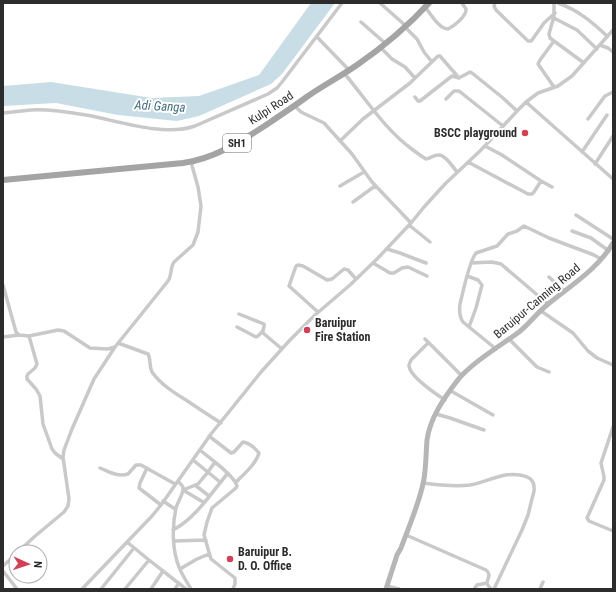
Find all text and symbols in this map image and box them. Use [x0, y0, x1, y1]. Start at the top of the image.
street label: Kulpi Road [246, 88, 296, 128]
water label: Adi Ganga [133, 97, 186, 115]
place label: BSCC playground [434, 126, 517, 140]
marker: BSCC playground [520, 128, 530, 138]
road number: SH1 [223, 134, 251, 152]
street label: Baruipur-Canning Road [491, 261, 583, 341]
place label: Baruipur Fire Station [315, 316, 371, 344]
marker: Baruipur Fire Station [302, 325, 312, 335]
north arrow [8, 544, 48, 584]
place label: Baruipur B. D. O. Office [238, 545, 292, 573]
marker: Baruipur B. D. O. Office [225, 554, 235, 564]
text: N [31, 561, 44, 568]

